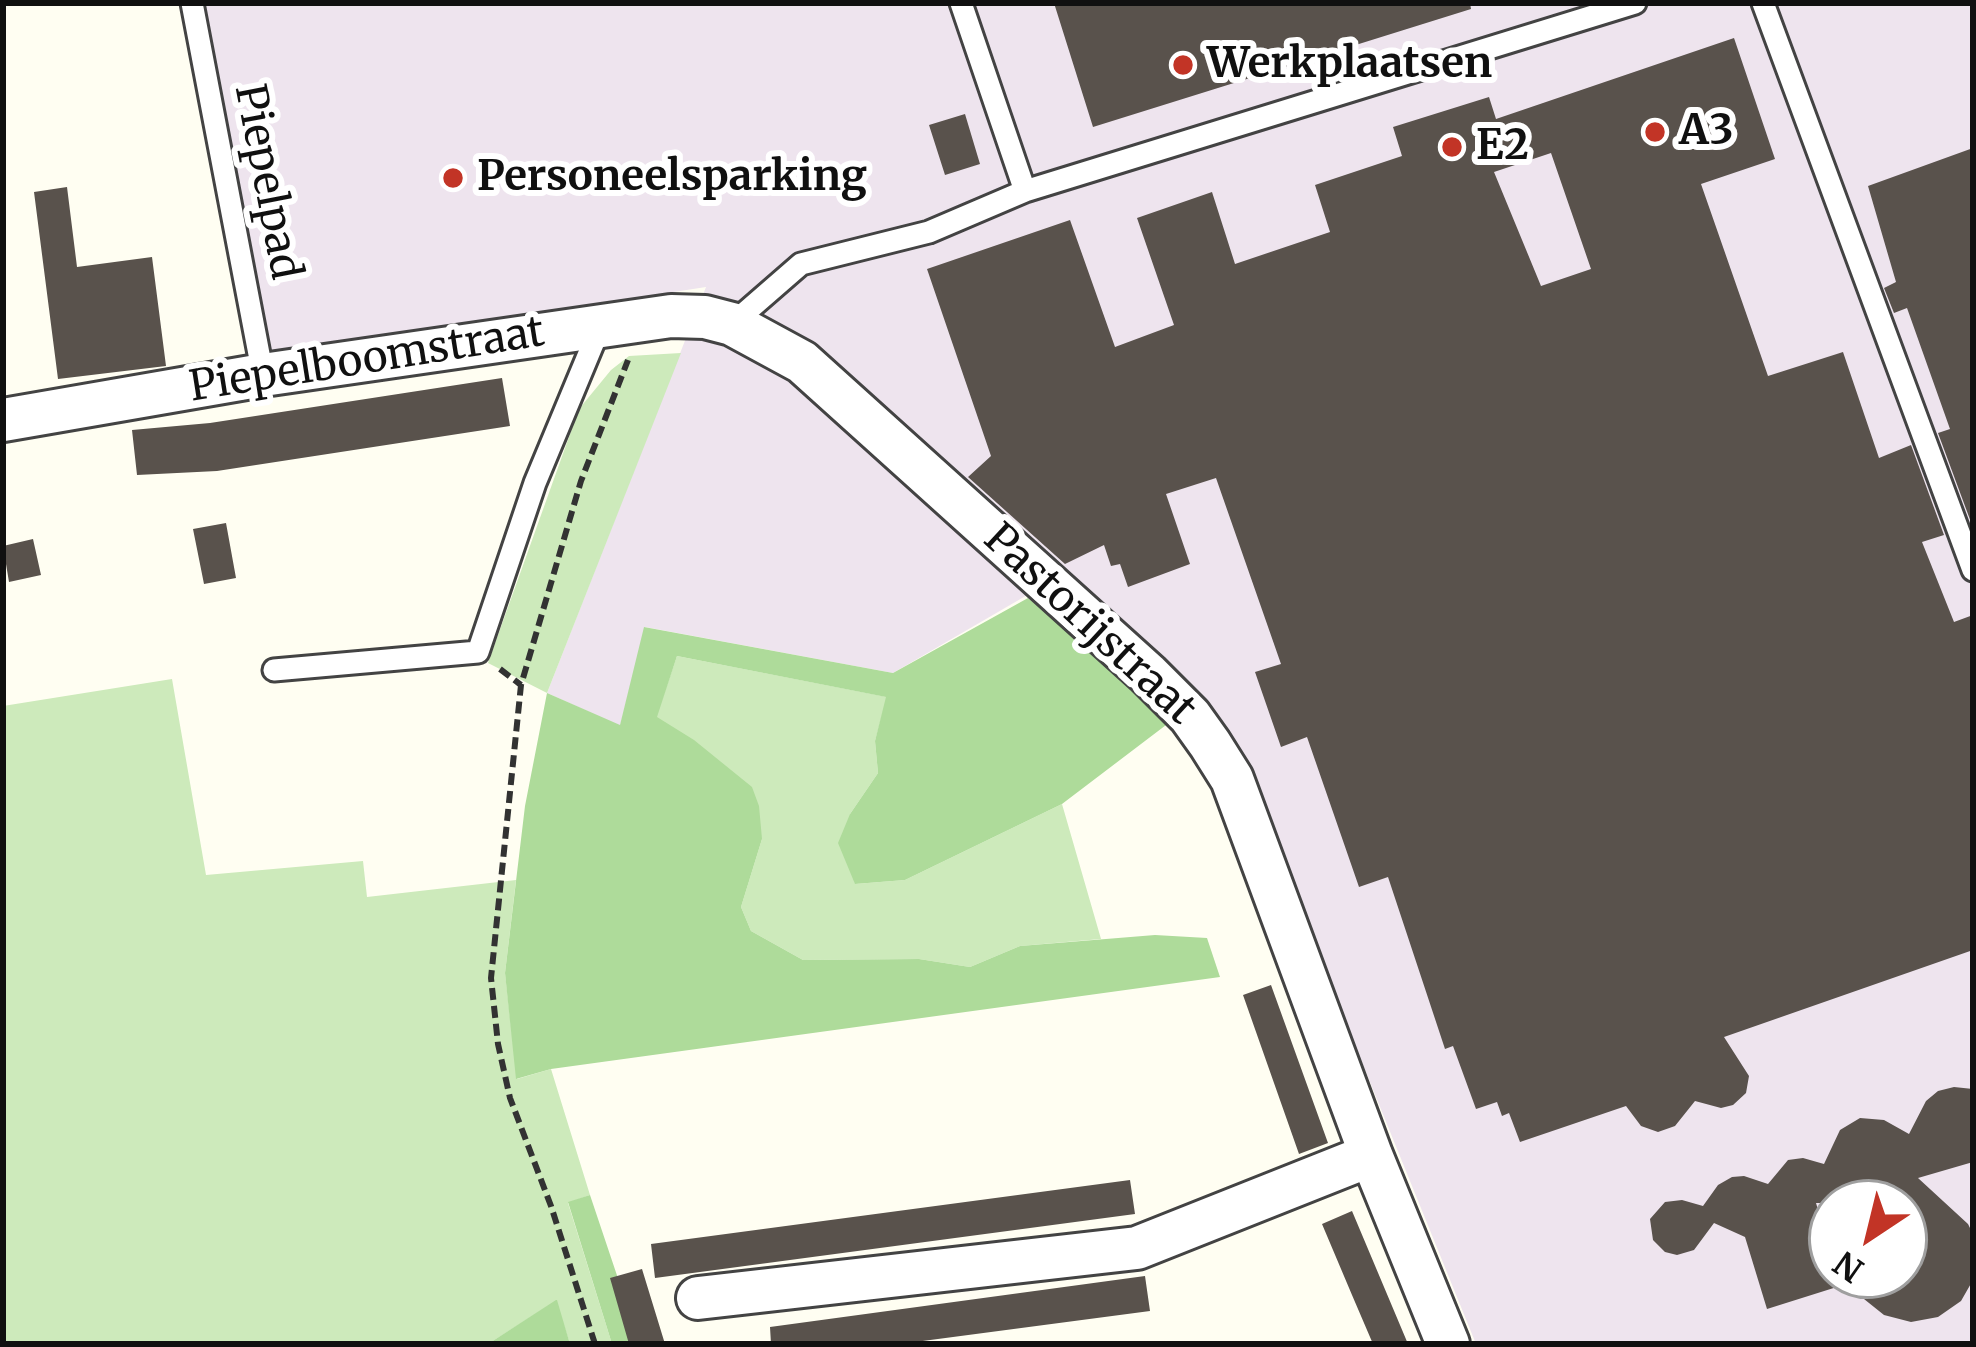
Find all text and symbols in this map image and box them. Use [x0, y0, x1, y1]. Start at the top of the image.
place label: Werkplaatsen [1207, 40, 1492, 90]
marker: Werkplaatsen [1170, 52, 1196, 78]
street label: Piepelpad [222, 80, 310, 284]
place label: A3 [1679, 107, 1733, 157]
marker: A3 [1642, 119, 1668, 145]
place label: E2 [1476, 122, 1529, 172]
marker: E2 [1439, 134, 1465, 160]
place label: Personeelsparking [477, 153, 867, 203]
marker: Personeelsparking [440, 165, 466, 191]
street label: Piepelboomstraat [186, 308, 548, 414]
street label: Pastorijstraat [973, 514, 1205, 736]
north arrow [1808, 1179, 1928, 1299]
text: N [1826, 1242, 1871, 1291]

